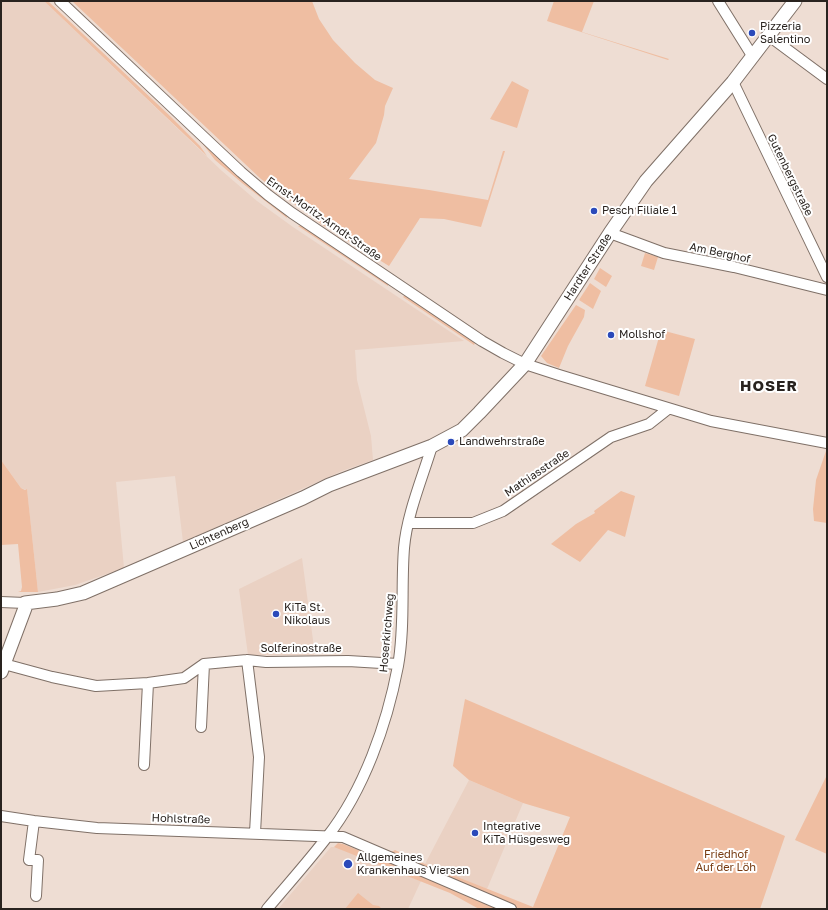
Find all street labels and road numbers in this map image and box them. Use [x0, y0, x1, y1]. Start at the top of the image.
street label: Gutenbergstraße [764, 132, 816, 218]
street label: Ernst-Moritz-Arndt-Straße [264, 174, 384, 264]
street label: Hardter Straße [561, 231, 615, 303]
street label: Am Berghof [688, 240, 752, 266]
street label: Mathiasstraße [502, 447, 572, 499]
street label: Lichtenberg [187, 515, 251, 553]
street label: Hoserkirchweg [377, 593, 397, 673]
street label: Solferinostraße [260, 642, 342, 656]
street label: Hohlstraße [151, 811, 211, 827]

